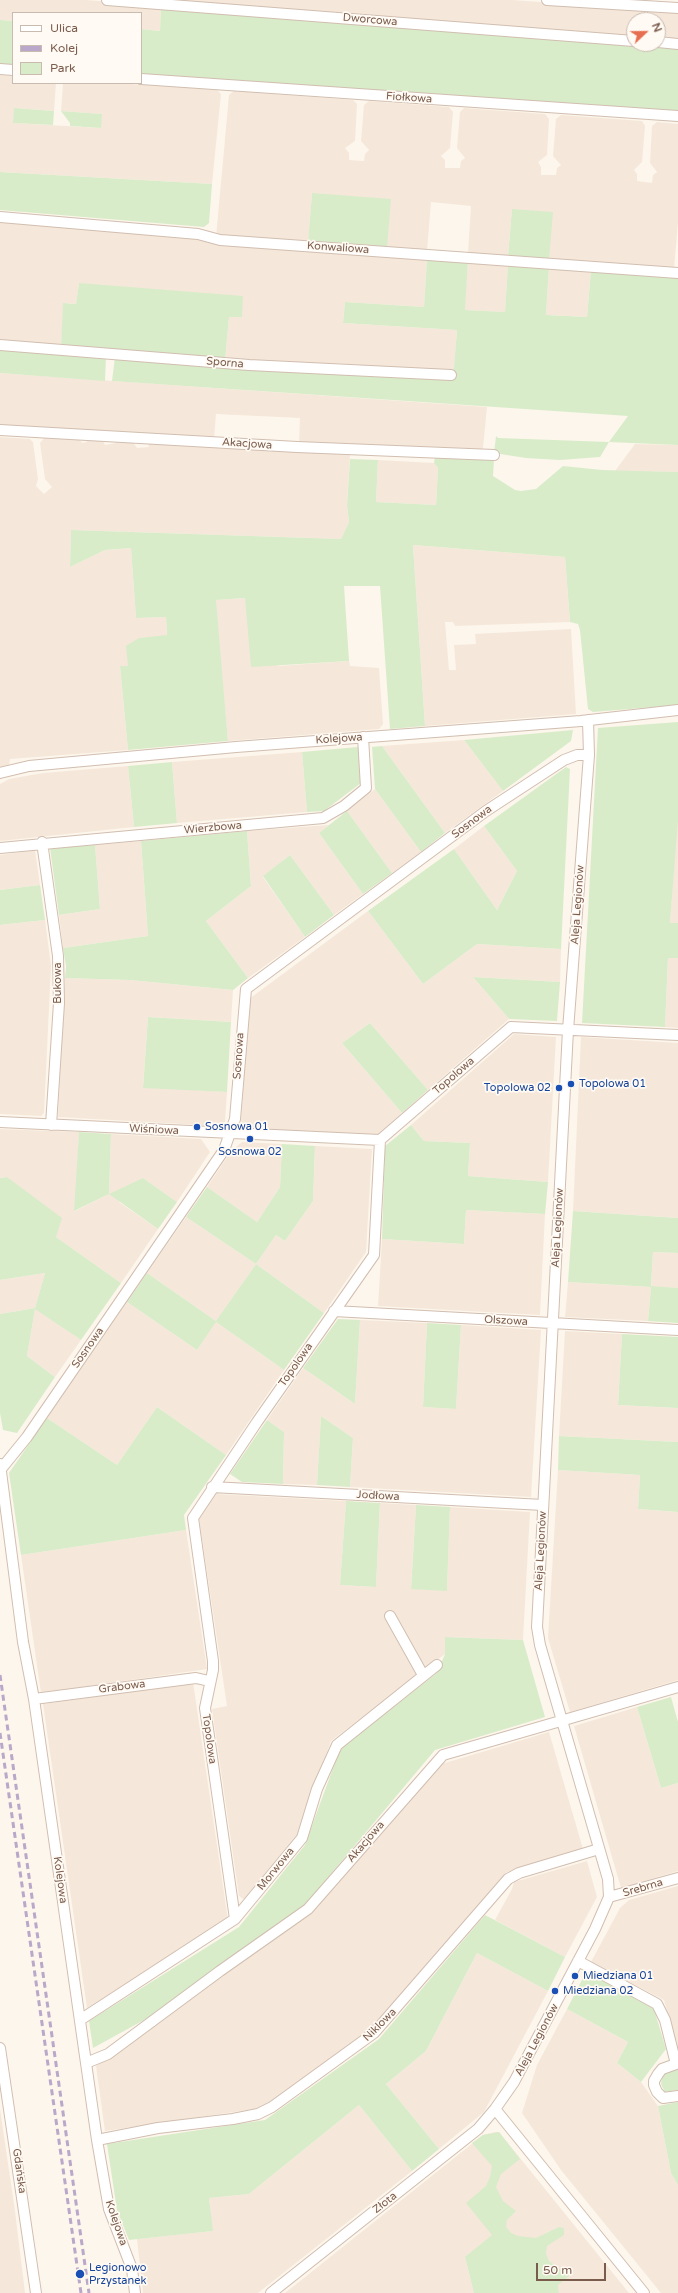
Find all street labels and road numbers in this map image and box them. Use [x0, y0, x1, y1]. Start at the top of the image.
street label: Dworcowa [342, 11, 398, 29]
street label: Fiołkowa [386, 90, 432, 106]
street label: Konwaliowa [306, 239, 370, 257]
street label: Sporna [206, 355, 244, 371]
street label: Akacjowa [221, 436, 273, 452]
street label: Kolejowa [315, 731, 363, 747]
street label: Sosnowa [449, 803, 495, 841]
street label: Wierzbowa [184, 819, 242, 837]
street label: Aleja Legionów [569, 865, 587, 945]
street label: Bukowa [51, 962, 65, 1004]
street label: Sosnowa [231, 1032, 247, 1080]
street label: Topolowa [431, 1054, 477, 1098]
street label: Wiśniowa [129, 1122, 179, 1138]
street label: Aleja Legionów [549, 1188, 567, 1268]
street label: Olszowa [484, 1313, 528, 1329]
street label: Sosnowa [69, 1325, 107, 1371]
street label: Topolowa [276, 1341, 316, 1389]
street label: Jodłowa [356, 1488, 400, 1504]
street label: Aleja Legionów [532, 1511, 550, 1591]
street label: Grabowa [98, 1678, 146, 1696]
street label: Topolowa [199, 1713, 219, 1765]
street label: Akacjowa [345, 1819, 387, 1865]
street label: Morwowa [255, 1845, 297, 1893]
street label: Kolejowa [50, 1856, 70, 1904]
street label: Srebrna [621, 1876, 665, 1900]
street label: Aleja Legionów [512, 2002, 562, 2078]
street label: Niklowa [361, 2006, 399, 2044]
street label: Gdańska [9, 2148, 29, 2194]
street label: Złota [370, 2190, 400, 2216]
street label: Kolejowa [102, 2199, 130, 2247]

